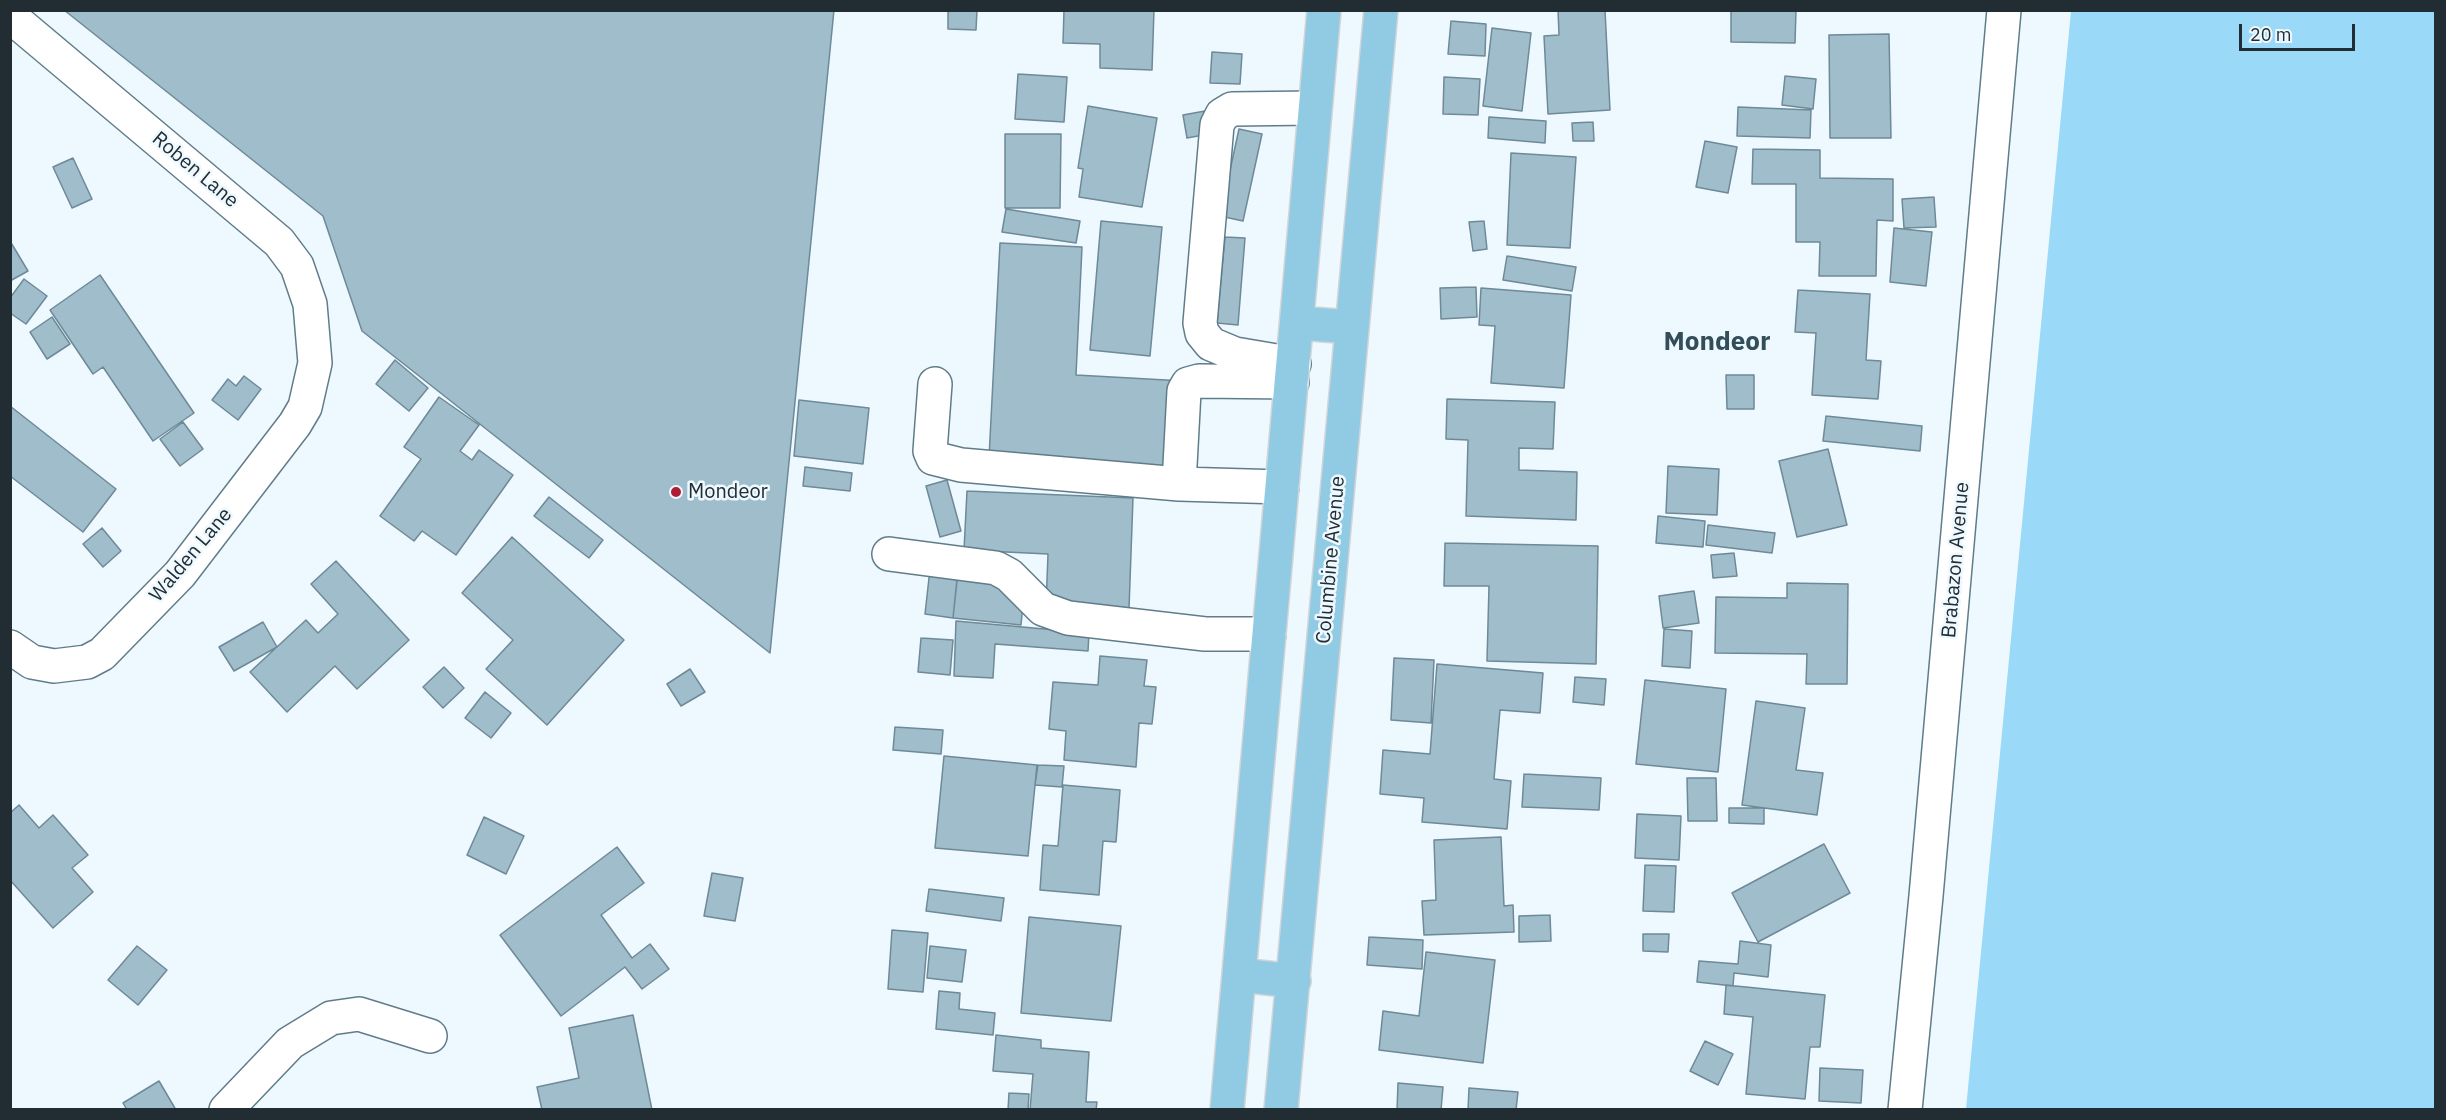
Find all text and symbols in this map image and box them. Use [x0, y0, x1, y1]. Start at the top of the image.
scale bar [2242, 12, 2358, 50]
text: 20 m [2250, 23, 2292, 46]
street label: Roben Lane [147, 127, 243, 213]
district label: Mondeor [1663, 326, 1771, 358]
street label: Columbine Avenue [1312, 475, 1350, 645]
place label: Mondeor [688, 480, 768, 504]
street label: Brabazon Avenue [1937, 481, 1975, 639]
marker: Mondeor [669, 485, 683, 499]
street label: Walden Lane [145, 503, 237, 607]

